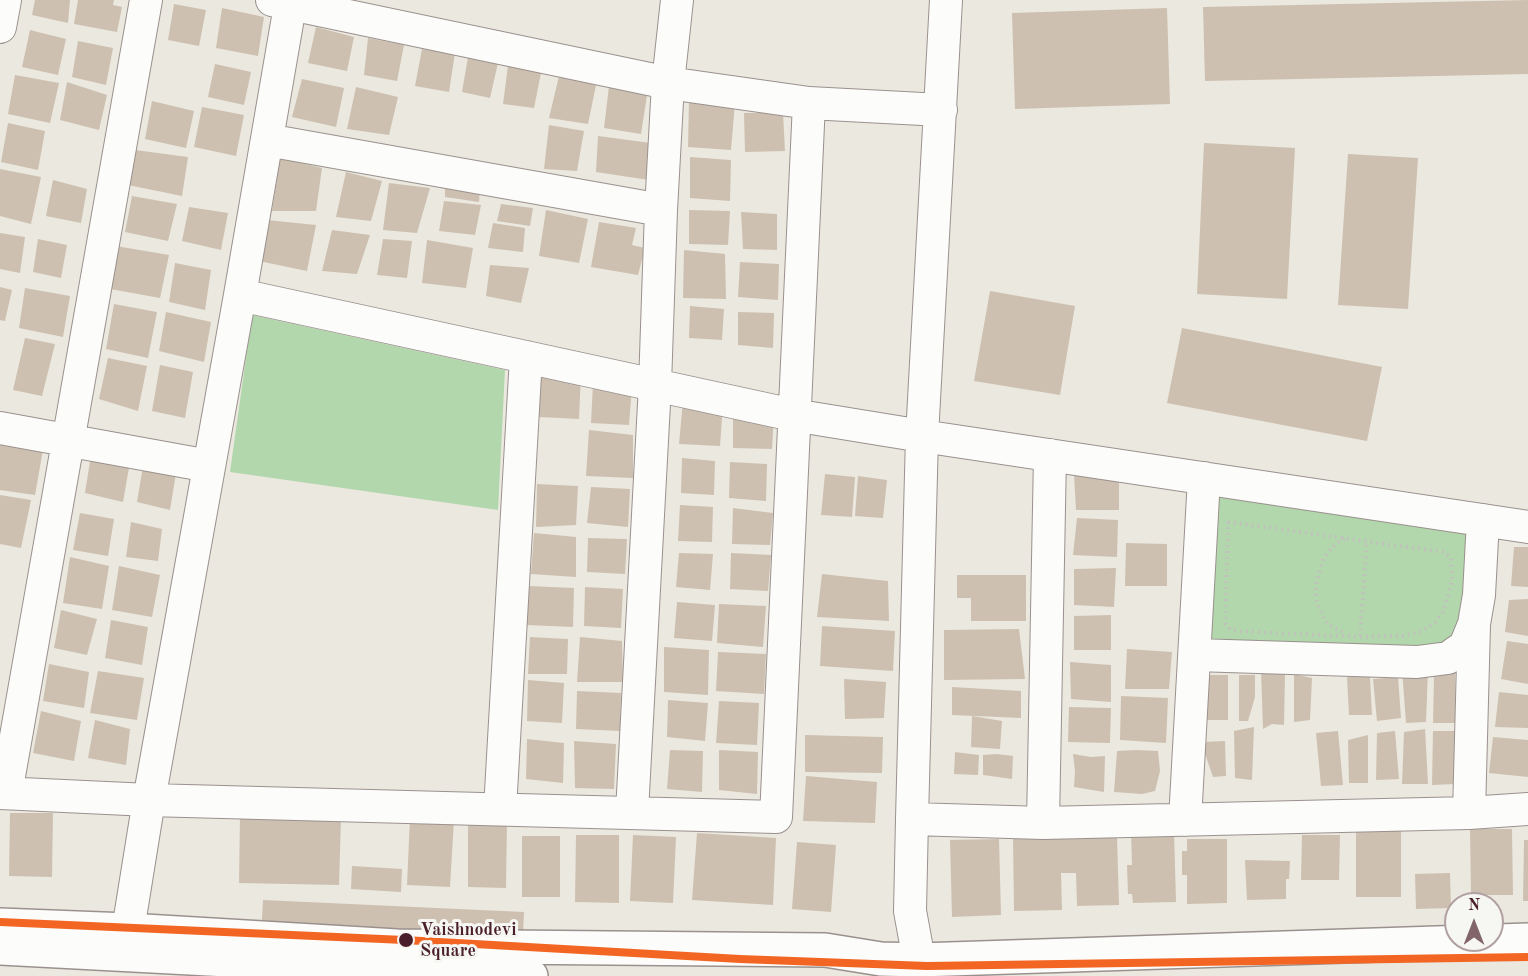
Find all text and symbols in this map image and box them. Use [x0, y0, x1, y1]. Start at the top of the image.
north arrow [1444, 892, 1504, 952]
text: N [1468, 898, 1480, 914]
place label: Vaishnodevi Square [420, 919, 517, 962]
marker: Vaishnodevi Square [397, 931, 415, 949]

